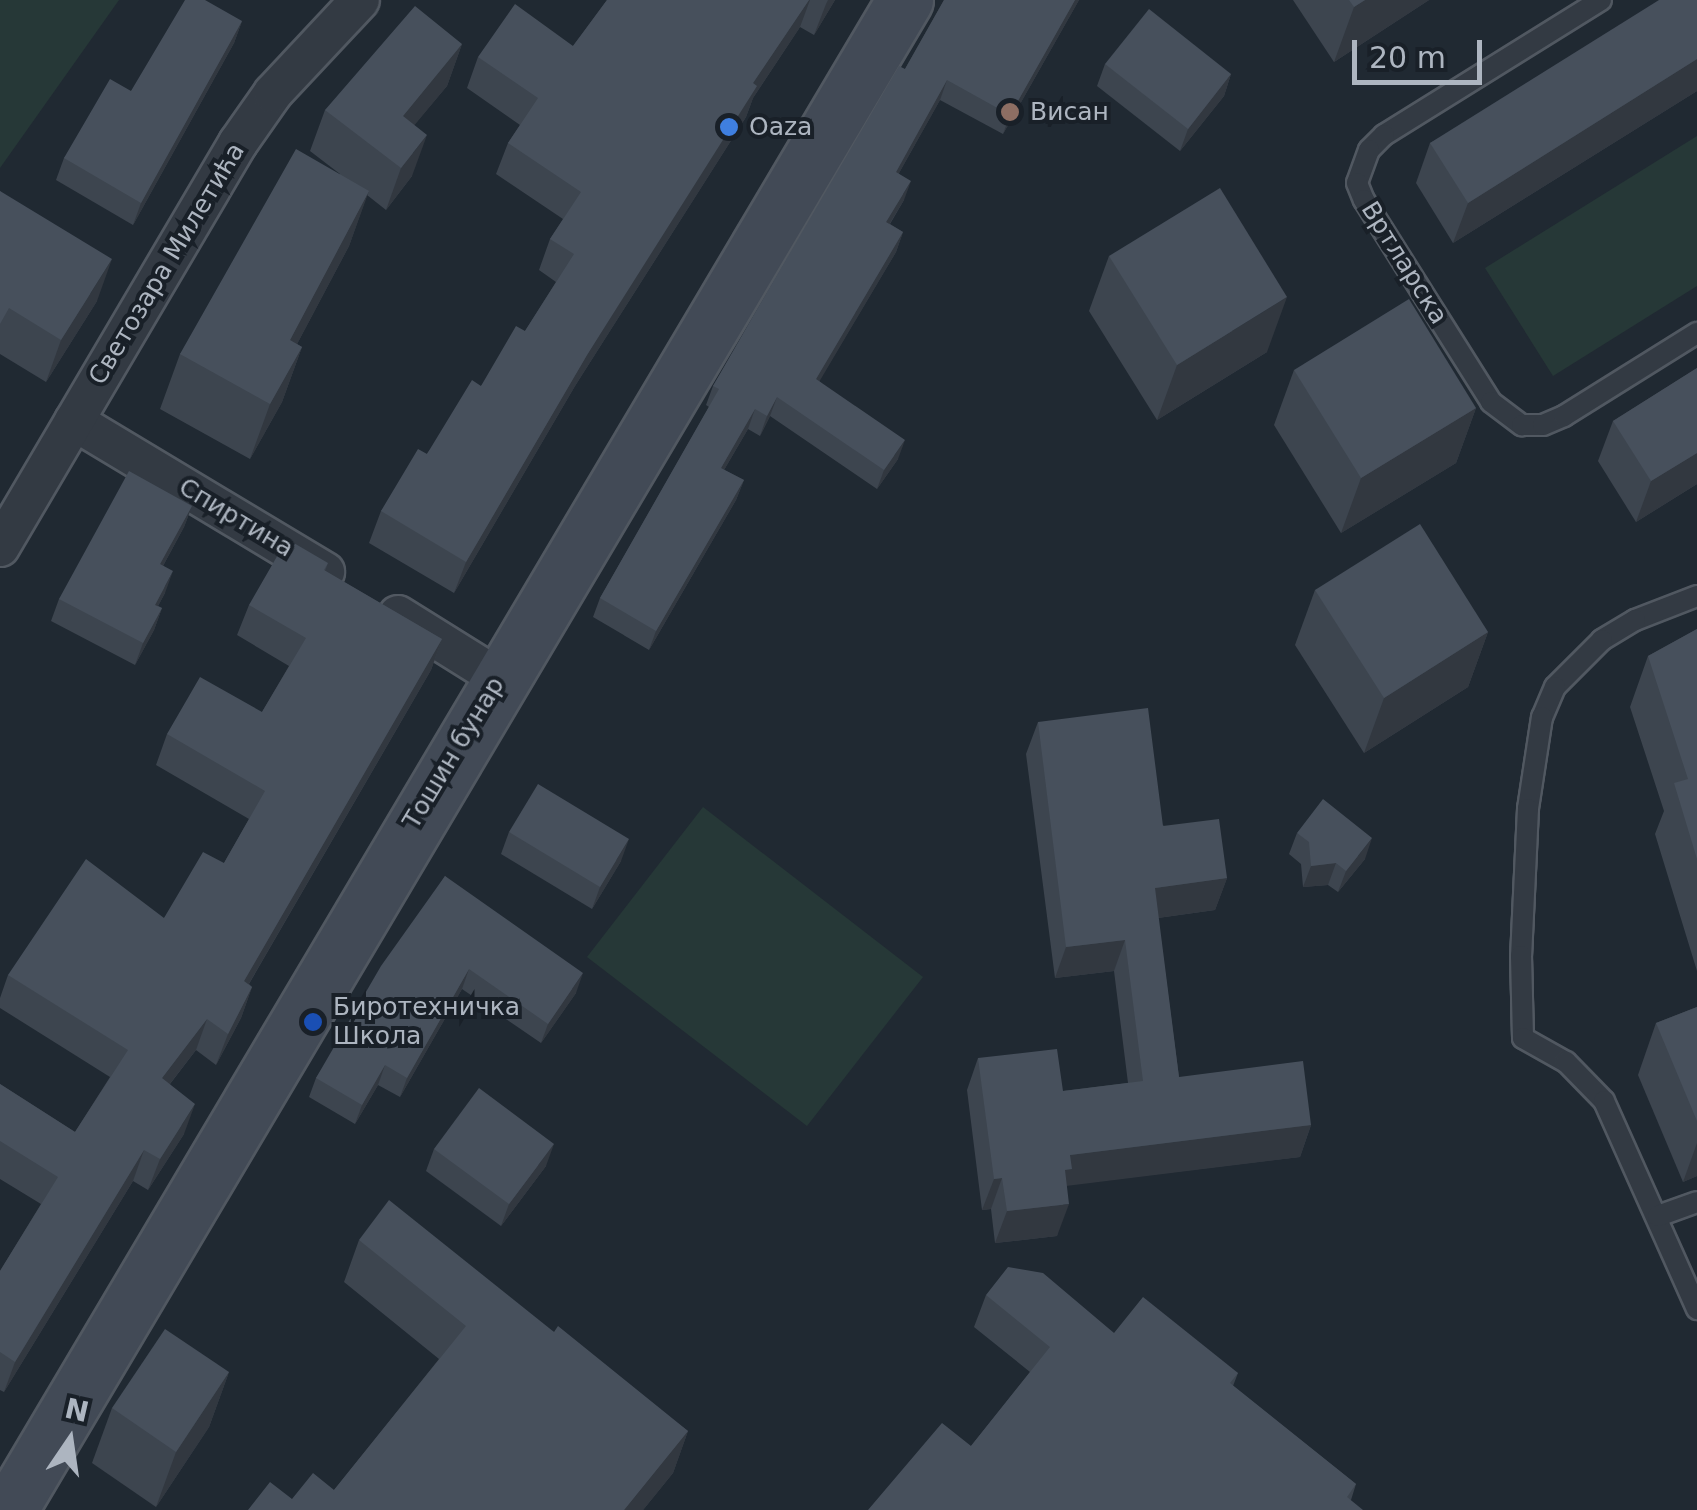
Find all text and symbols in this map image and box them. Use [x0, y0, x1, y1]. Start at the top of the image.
scale bar [1357, 20, 1487, 82]
text: 20 m [1369, 40, 1446, 75]
place label: Висан [1030, 97, 1109, 127]
marker: Висан [999, 101, 1021, 123]
place label: Oaza [749, 112, 812, 142]
marker: Oaza [718, 116, 740, 138]
street label: Светозара Милетића [83, 138, 251, 390]
street label: Вртларска [1354, 196, 1454, 330]
street label: Спиртина [173, 472, 299, 564]
street label: Тошин бунар [397, 672, 511, 834]
place label: Биротехничка Школа [333, 993, 520, 1052]
marker: Биротехничка Школа [302, 1011, 324, 1033]
north arrow [20, 1390, 120, 1490]
text: N [62, 1392, 92, 1429]

